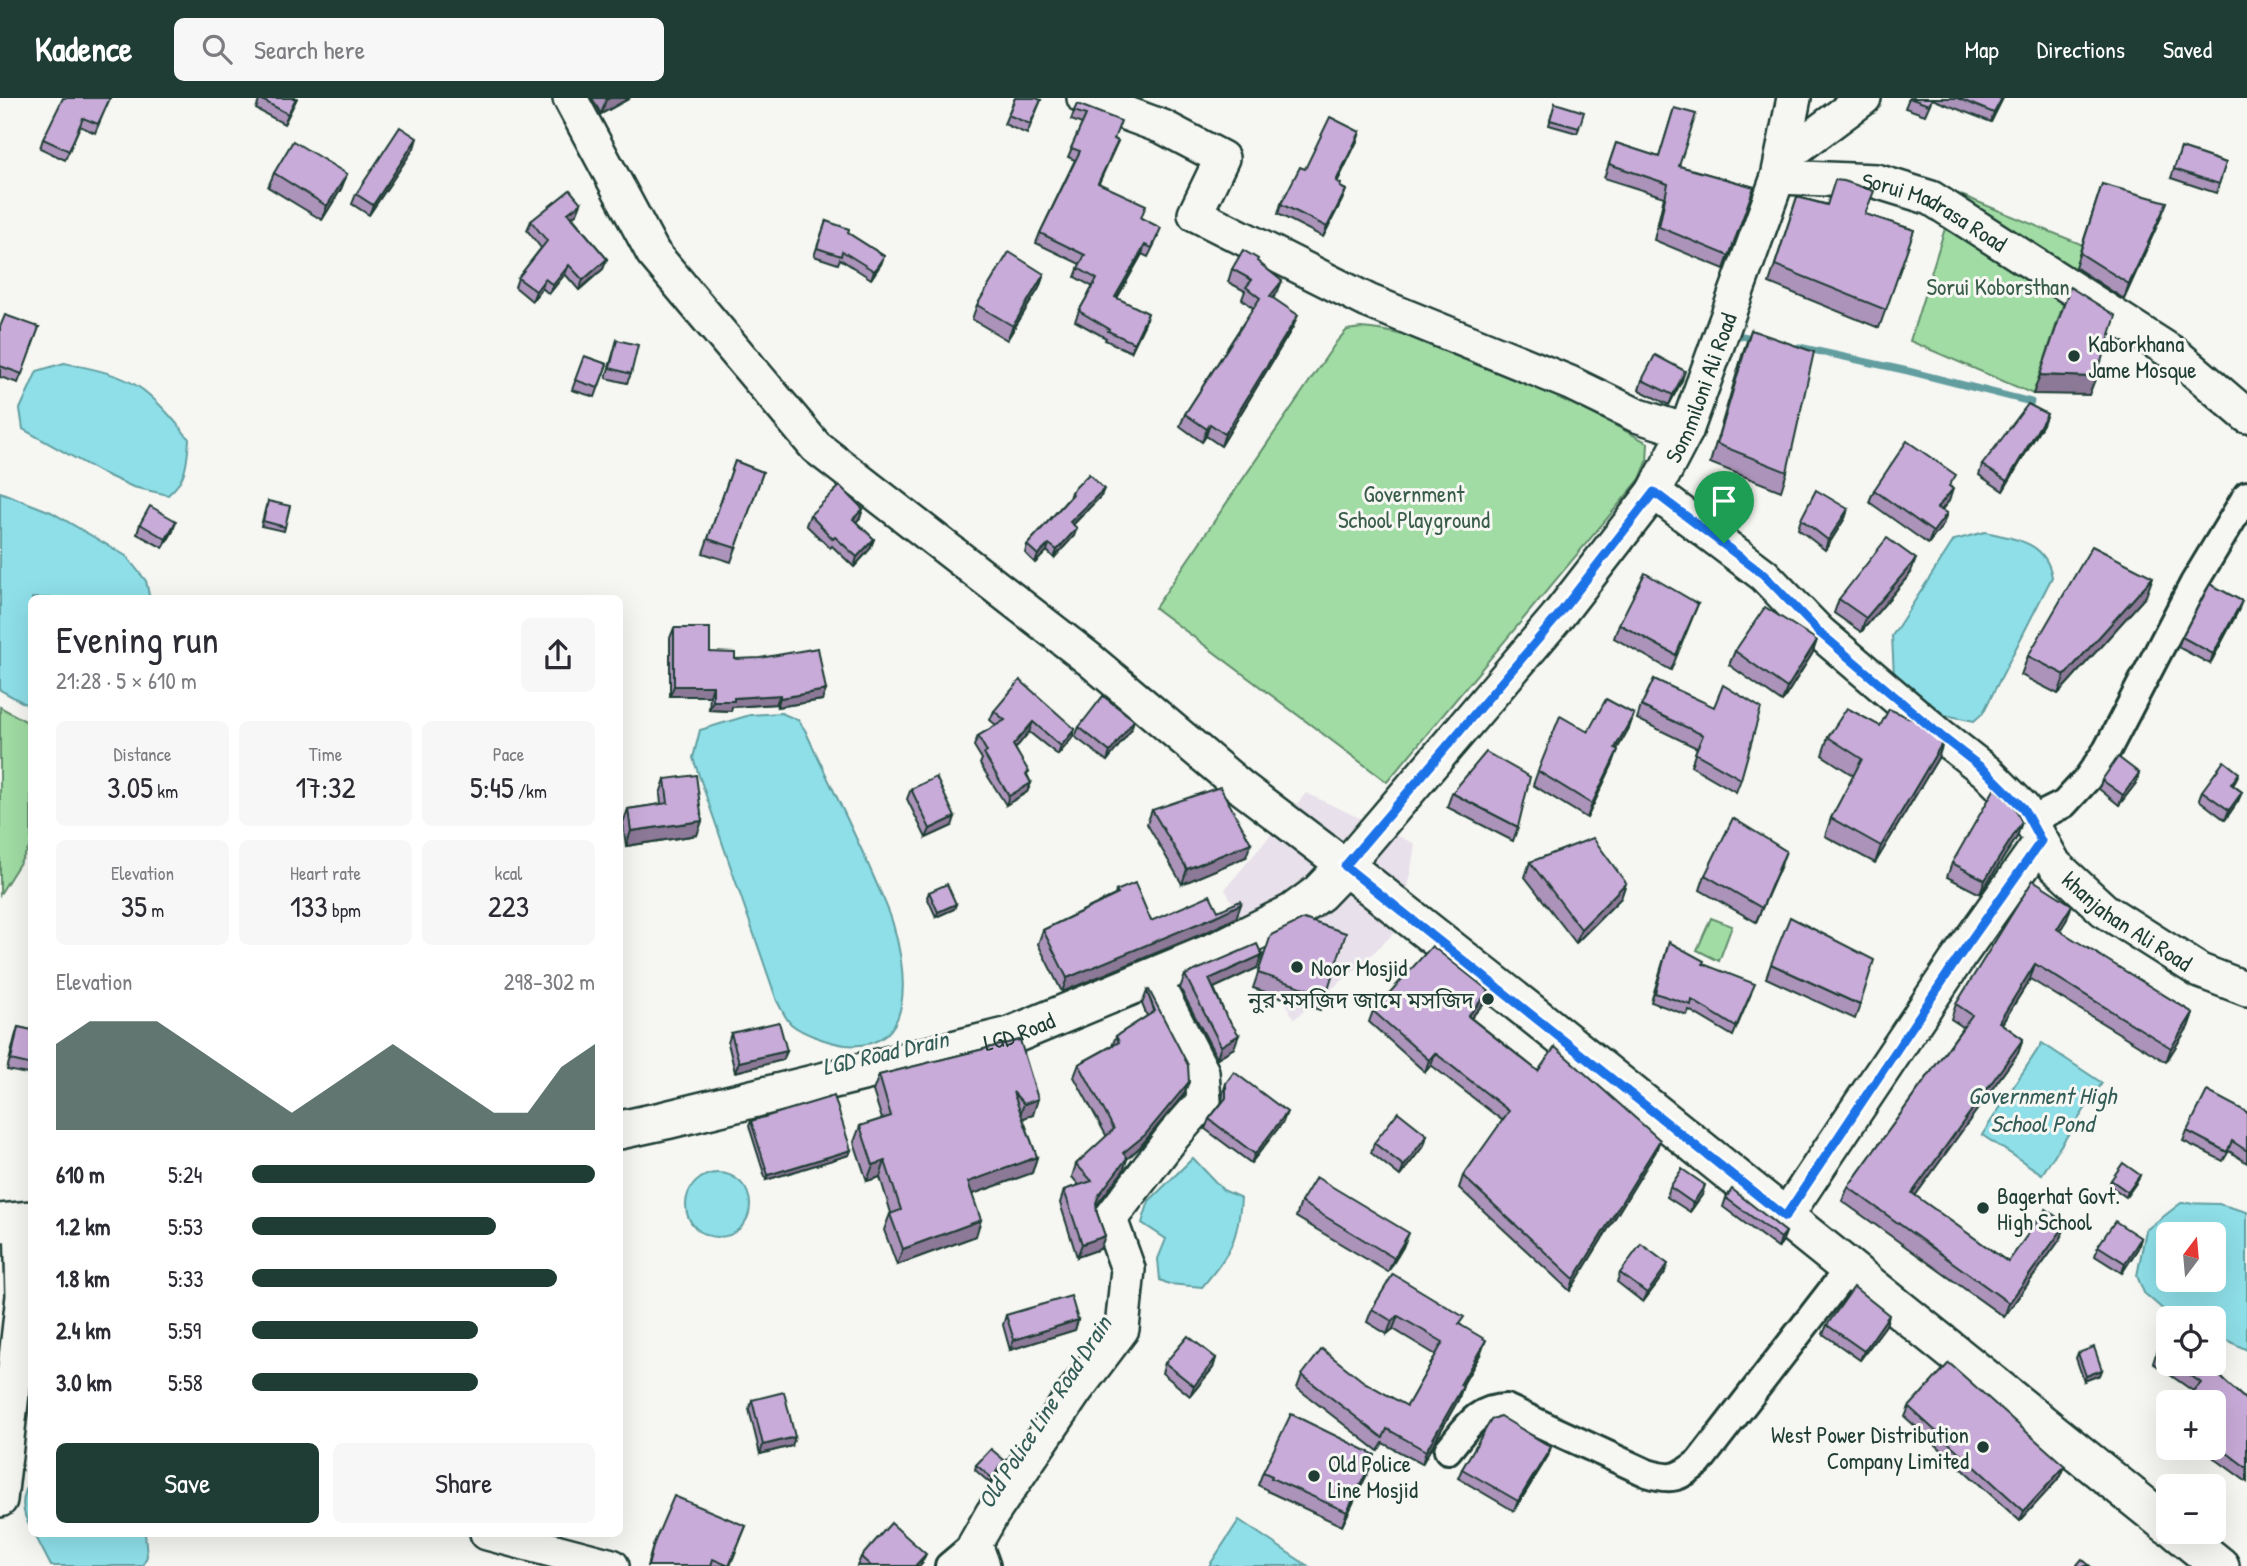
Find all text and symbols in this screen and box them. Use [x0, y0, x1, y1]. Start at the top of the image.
search box [174, 18, 664, 81]
text: Kadence [35, 27, 132, 71]
icon: search [198, 30, 236, 68]
text: Search here [254, 32, 365, 67]
text: Map [1965, 33, 1999, 65]
text: Directions [2037, 33, 2125, 65]
text: Saved [2163, 33, 2212, 65]
street label: Sorui Madrasa Road [1862, 165, 2013, 258]
park label: Sorui Koborsthan [1926, 271, 2070, 302]
street label: Sommiloni Ali Road [1657, 308, 1743, 468]
place label: Kaborkhana Jame Mosque [2088, 328, 2196, 385]
marker: Kaborkhana Jame Mosque [2066, 348, 2082, 364]
pin [1694, 471, 1754, 543]
park label: Government School Playground [1338, 478, 1490, 535]
icon: arrive [1705, 482, 1743, 520]
text: Evening run [56, 613, 219, 665]
button: share [521, 618, 595, 692]
text: 21:28 · 5 × 610 m [56, 665, 197, 696]
text: Distance [113, 741, 172, 767]
text: Time [309, 741, 342, 767]
text: Pace [493, 741, 524, 767]
text: 3.05 [107, 767, 153, 807]
text: 17:32 [295, 767, 356, 807]
text: 5:45 [470, 767, 514, 807]
text: km [153, 778, 178, 804]
text: /km [514, 778, 547, 804]
text: Elevation [111, 860, 174, 886]
text: Heart rate [290, 860, 361, 886]
text: kcal [495, 860, 522, 886]
street label: khanjahan Ali Road [2056, 864, 2198, 978]
text: 35 [121, 886, 147, 926]
text: 133 [290, 886, 328, 926]
text: 223 [488, 886, 529, 926]
text: m [147, 897, 164, 923]
text: bpm [328, 897, 361, 923]
place label: Noor Mosjid [1311, 952, 1407, 983]
marker: Noor Mosjid [1289, 959, 1305, 975]
text: Elevation [56, 966, 132, 997]
text: 298–302 m [504, 966, 595, 997]
place label: নুর মসজিদ জামে মসজিদ [1247, 984, 1474, 1015]
marker: নুর মসজিদ জামে মসজিদ [1480, 991, 1496, 1007]
street label: LGD Road [980, 1004, 1059, 1057]
water label: LGD Road Drain [819, 1021, 953, 1082]
water label: Government High School Pond [1968, 1079, 2118, 1139]
text: 610 m [56, 1159, 105, 1190]
text: 5:24 [168, 1159, 202, 1190]
place label: Bagerhat Govt. High School [1997, 1180, 2120, 1237]
marker: Bagerhat Govt. High School [1975, 1200, 1991, 1216]
text: 1.2 km [56, 1211, 111, 1242]
text: 5:53 [168, 1211, 203, 1242]
north arrow [2156, 1222, 2226, 1292]
map controls [2156, 1222, 2226, 1544]
text: 1.8 km [56, 1263, 110, 1294]
text: 5:33 [168, 1263, 204, 1294]
button: locate [2156, 1306, 2226, 1376]
water label: Old Police Line Road Drain [970, 1308, 1119, 1514]
text: 2.4 km [56, 1315, 111, 1346]
text: 5:59 [168, 1315, 201, 1346]
text: 3.0 km [56, 1367, 112, 1398]
text: 5:58 [168, 1367, 203, 1398]
button: + [2156, 1390, 2226, 1460]
place label: West Power Distribution Company Limited [1771, 1419, 1969, 1476]
marker: West Power Distribution Company Limited [1975, 1439, 1991, 1455]
button: Save [56, 1443, 319, 1523]
button: Share [333, 1443, 595, 1523]
place label: Old Police Line Mosjid [1328, 1448, 1418, 1505]
marker: Old Police Line Mosjid [1306, 1468, 1322, 1484]
button: − [2156, 1474, 2226, 1544]

